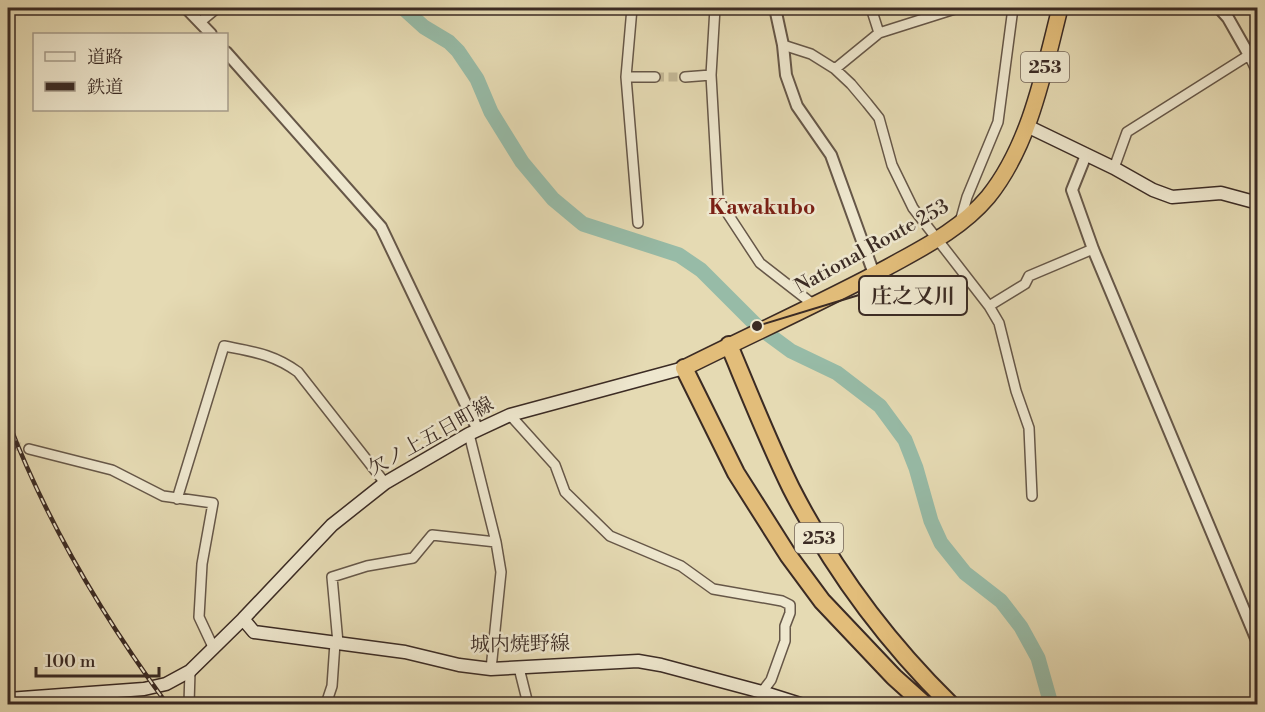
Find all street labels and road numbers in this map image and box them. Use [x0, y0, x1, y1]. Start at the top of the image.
road number: 253 [1021, 52, 1069, 82]
street label: National Route 253 [790, 194, 954, 300]
street label: 欠ノ上五日町線 [364, 392, 498, 482]
road number: 253 [795, 523, 843, 553]
street label: 城内焼野線 [470, 632, 570, 658]

